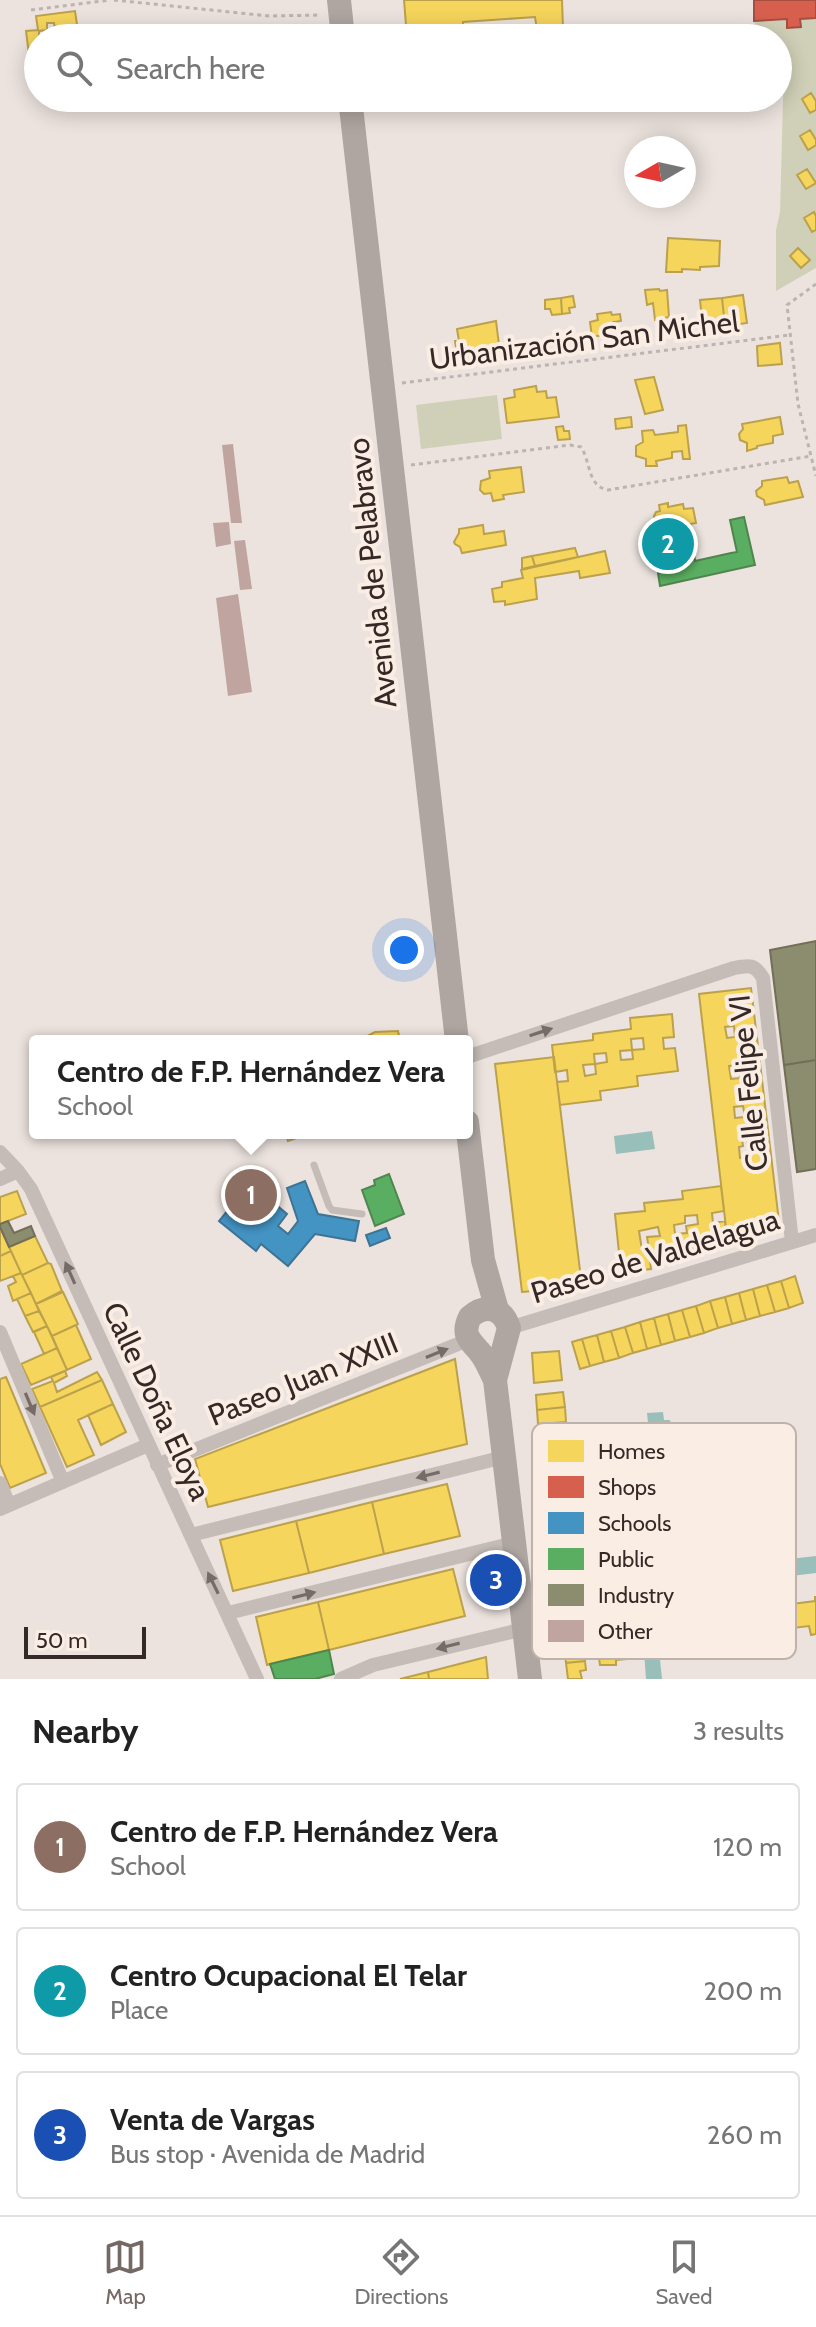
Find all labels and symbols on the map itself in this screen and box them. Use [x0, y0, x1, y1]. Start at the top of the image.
north arrow [624, 136, 696, 208]
street label: Urbanización San Michel [427, 303, 741, 377]
street label: Avenida de Pelabravo [339, 436, 405, 710]
pin: 2 [642, 514, 694, 574]
your location [384, 930, 424, 970]
street label: Calle Felipe VI [720, 993, 776, 1173]
one-way arrow [529, 1026, 553, 1038]
pin: 1 [225, 1165, 277, 1225]
street label: Paseo de Valdelagua [526, 1200, 784, 1311]
one-way arrow [63, 1261, 76, 1284]
street label: Calle Doña Eloya [95, 1296, 219, 1506]
street label: Paseo Juan XXIII [203, 1324, 403, 1434]
one-way arrow [425, 1346, 449, 1359]
one-way arrow [24, 1392, 37, 1415]
legend [532, 1423, 796, 1659]
text: Homes [598, 1438, 665, 1465]
one-way arrow [416, 1470, 441, 1482]
text: Shops [598, 1474, 656, 1501]
text: Schools [598, 1510, 671, 1537]
text: Public [598, 1546, 654, 1573]
pin: 3 [470, 1550, 522, 1610]
one-way arrow [206, 1571, 220, 1594]
text: Industry [598, 1582, 674, 1609]
one-way arrow [291, 1588, 316, 1600]
text: Other [598, 1618, 653, 1645]
scale bar [24, 1623, 146, 1659]
one-way arrow [435, 1641, 460, 1653]

